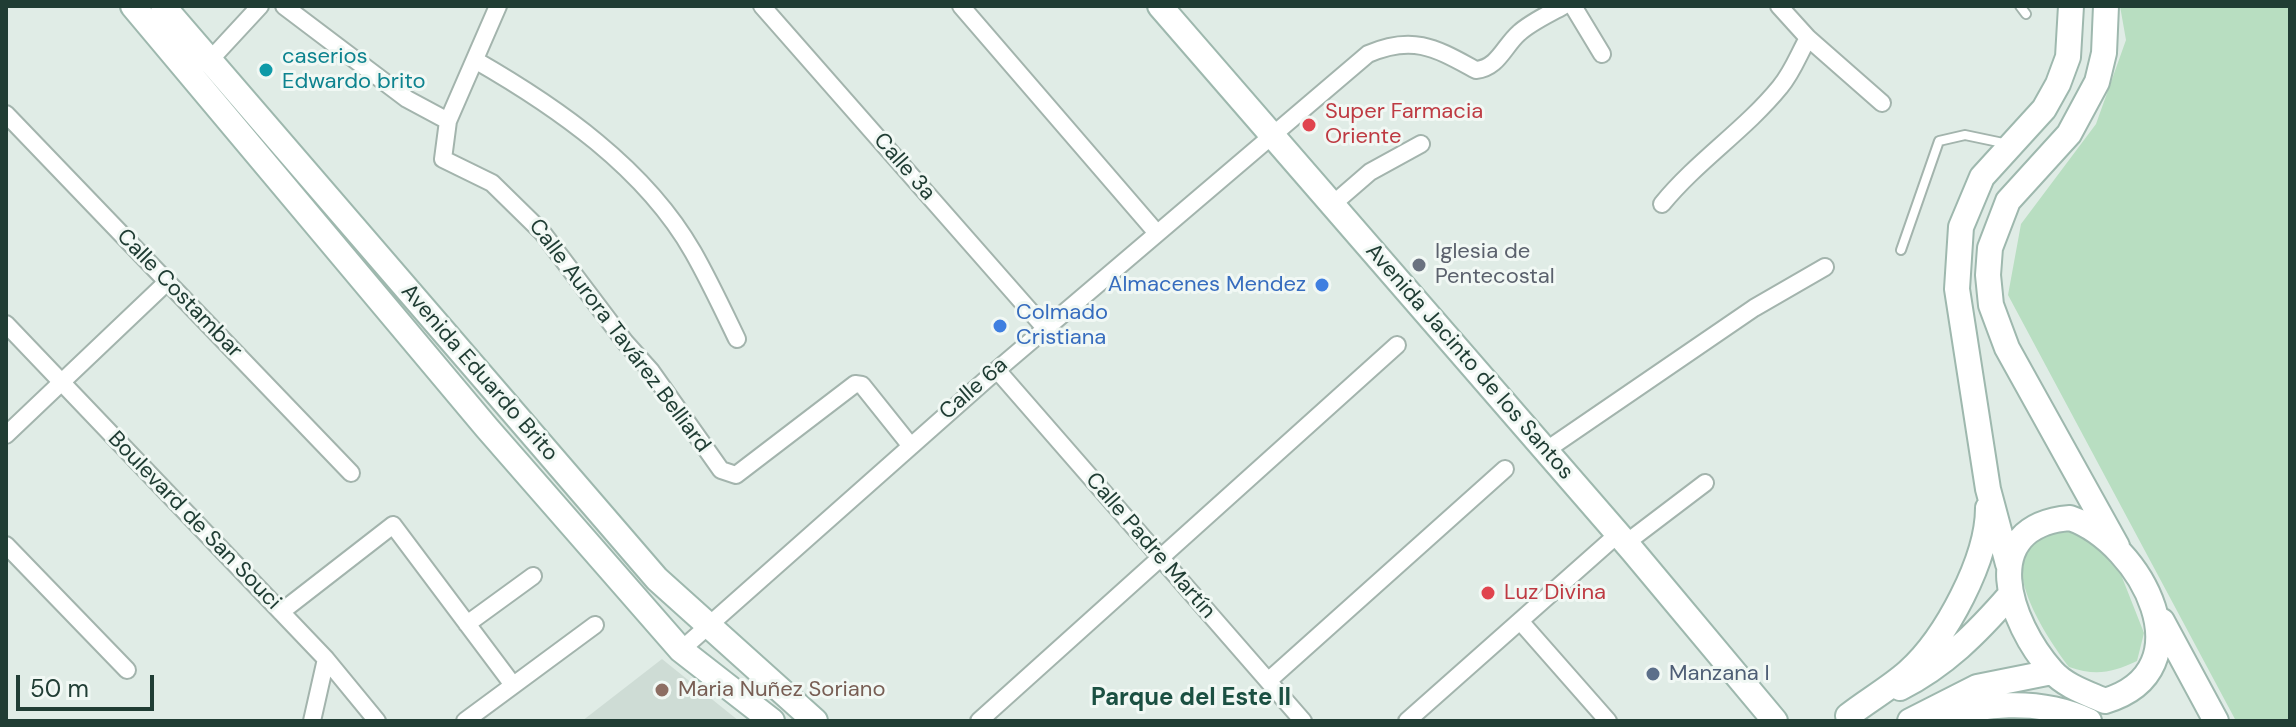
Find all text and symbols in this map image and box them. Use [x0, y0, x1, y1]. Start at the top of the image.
place label: caserios Edwardo brito [282, 44, 426, 96]
marker: caserios Edwardo brito [257, 61, 275, 79]
place label: Super Farmacia Oriente [1325, 99, 1483, 150]
marker: Super Farmacia Oriente [1300, 116, 1318, 134]
street label: Calle 3a [868, 128, 940, 206]
street label: Calle Aurora Tavárez Belliard [523, 214, 715, 458]
street label: Calle Costambar [111, 224, 247, 364]
street label: Avenida Jacinto de los Santos [1359, 239, 1579, 485]
place label: Iglesia de Pentecostal [1435, 239, 1555, 290]
marker: Iglesia de Pentecostal [1410, 256, 1428, 274]
place label: Almacenes Mendez [1108, 272, 1306, 298]
marker: Almacenes Mendez [1313, 276, 1331, 294]
street label: Avenida Eduardo Brito [395, 279, 563, 467]
place label: Colmado Cristiana [1016, 300, 1108, 352]
marker: Colmado Cristiana [991, 317, 1009, 335]
street label: Calle 6a [935, 352, 1013, 426]
street label: Boulevard de San Souci [102, 426, 286, 616]
street label: Calle Padre Martín [1079, 468, 1221, 624]
place label: Luz Divina [1504, 580, 1606, 606]
marker: Luz Divina [1479, 584, 1497, 602]
scale bar [20, 659, 158, 709]
place label: Manzana I [1669, 661, 1770, 687]
marker: Manzana I [1644, 665, 1662, 683]
text: 50 m [30, 673, 89, 704]
place label: Maria Nuñez Soriano [678, 677, 885, 703]
marker: Maria Nuñez Soriano [653, 681, 671, 699]
district label: Parque del Este II [1091, 685, 1291, 713]

